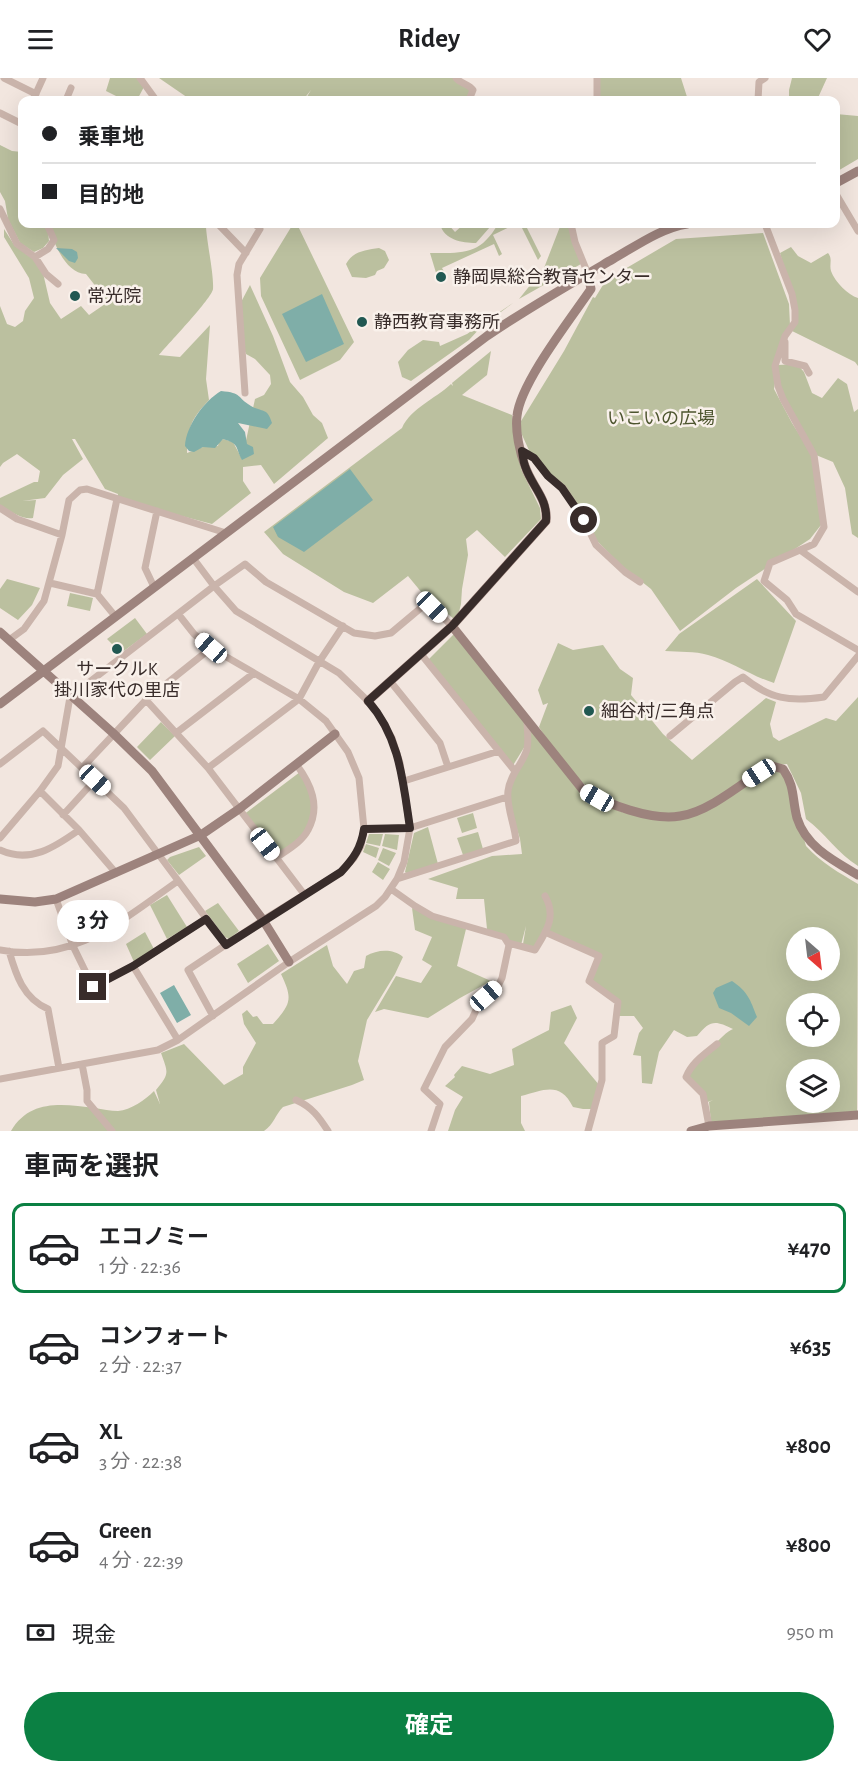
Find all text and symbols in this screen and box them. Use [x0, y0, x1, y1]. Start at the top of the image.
icon: menu [24, 23, 57, 56]
icon: heart [801, 23, 834, 56]
text: Ridey [398, 25, 460, 52]
text: 乗車地 [78, 126, 144, 148]
text: 目的地 [78, 184, 144, 206]
place label: 静岡県総合教育センター [453, 267, 651, 287]
marker: 静岡県総合教育センター [434, 270, 448, 284]
place label: 常光院 [87, 287, 141, 306]
marker: 常光院 [68, 289, 82, 303]
place label: 静西教育事務所 [374, 312, 500, 332]
marker: 静西教育事務所 [355, 315, 369, 329]
park label: いこいの広場 [607, 409, 715, 428]
route start [570, 506, 597, 533]
car [413, 588, 451, 626]
car [192, 629, 230, 667]
marker: サークルK 掛川家代の里店 [110, 642, 124, 656]
place label: サークルK 掛川家代の里店 [54, 660, 180, 700]
place label: 細谷村/三角点 [601, 701, 714, 721]
marker: 細谷村/三角点 [582, 704, 596, 718]
car [739, 756, 779, 790]
car [76, 761, 114, 799]
car [577, 781, 617, 815]
car [247, 824, 283, 864]
callout: 3 分 [57, 900, 129, 942]
text: 3 分 [77, 911, 109, 931]
north arrow [786, 927, 840, 981]
map controls [786, 927, 840, 1113]
route end [79, 973, 106, 1000]
car [467, 977, 505, 1015]
button: locate [786, 993, 840, 1047]
button: layers [786, 1059, 840, 1113]
text: 車両を選択 [24, 1153, 159, 1180]
icon: car [27, 1221, 81, 1275]
text: エコノミー [99, 1226, 209, 1248]
text: ¥470 [787, 1237, 831, 1259]
text: 1 分 · 22:36 [99, 1257, 181, 1277]
icon: car [27, 1320, 81, 1374]
text: コンフォート [99, 1325, 230, 1347]
text: ¥635 [790, 1336, 831, 1358]
text: 2 分 · 22:37 [99, 1356, 182, 1376]
icon: car [27, 1419, 81, 1473]
text: XL [99, 1421, 122, 1443]
text: ¥800 [786, 1435, 831, 1457]
text: 3 分 · 22:38 [99, 1452, 182, 1472]
icon: car [27, 1518, 81, 1572]
text: Green [99, 1520, 152, 1542]
text: ¥800 [786, 1534, 831, 1556]
text: 4 分 · 22:39 [99, 1551, 184, 1571]
icon: cash [24, 1616, 57, 1649]
text: 950 m [786, 1622, 834, 1642]
text: 現金 [72, 1624, 116, 1646]
button: 確定 [24, 1692, 834, 1761]

